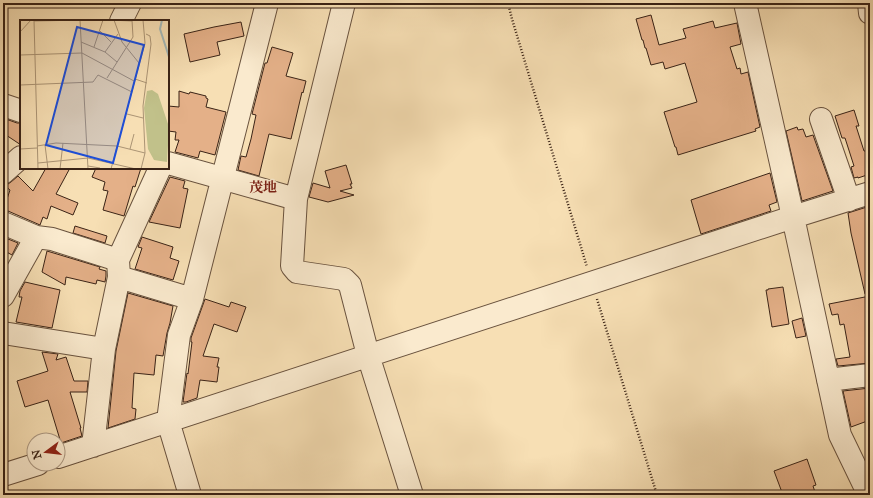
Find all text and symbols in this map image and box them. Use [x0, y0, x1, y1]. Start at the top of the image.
inset map [20, 20, 169, 169]
district label: 茂地 [249, 179, 277, 196]
north arrow [26, 432, 66, 472]
text: N [29, 448, 44, 461]

